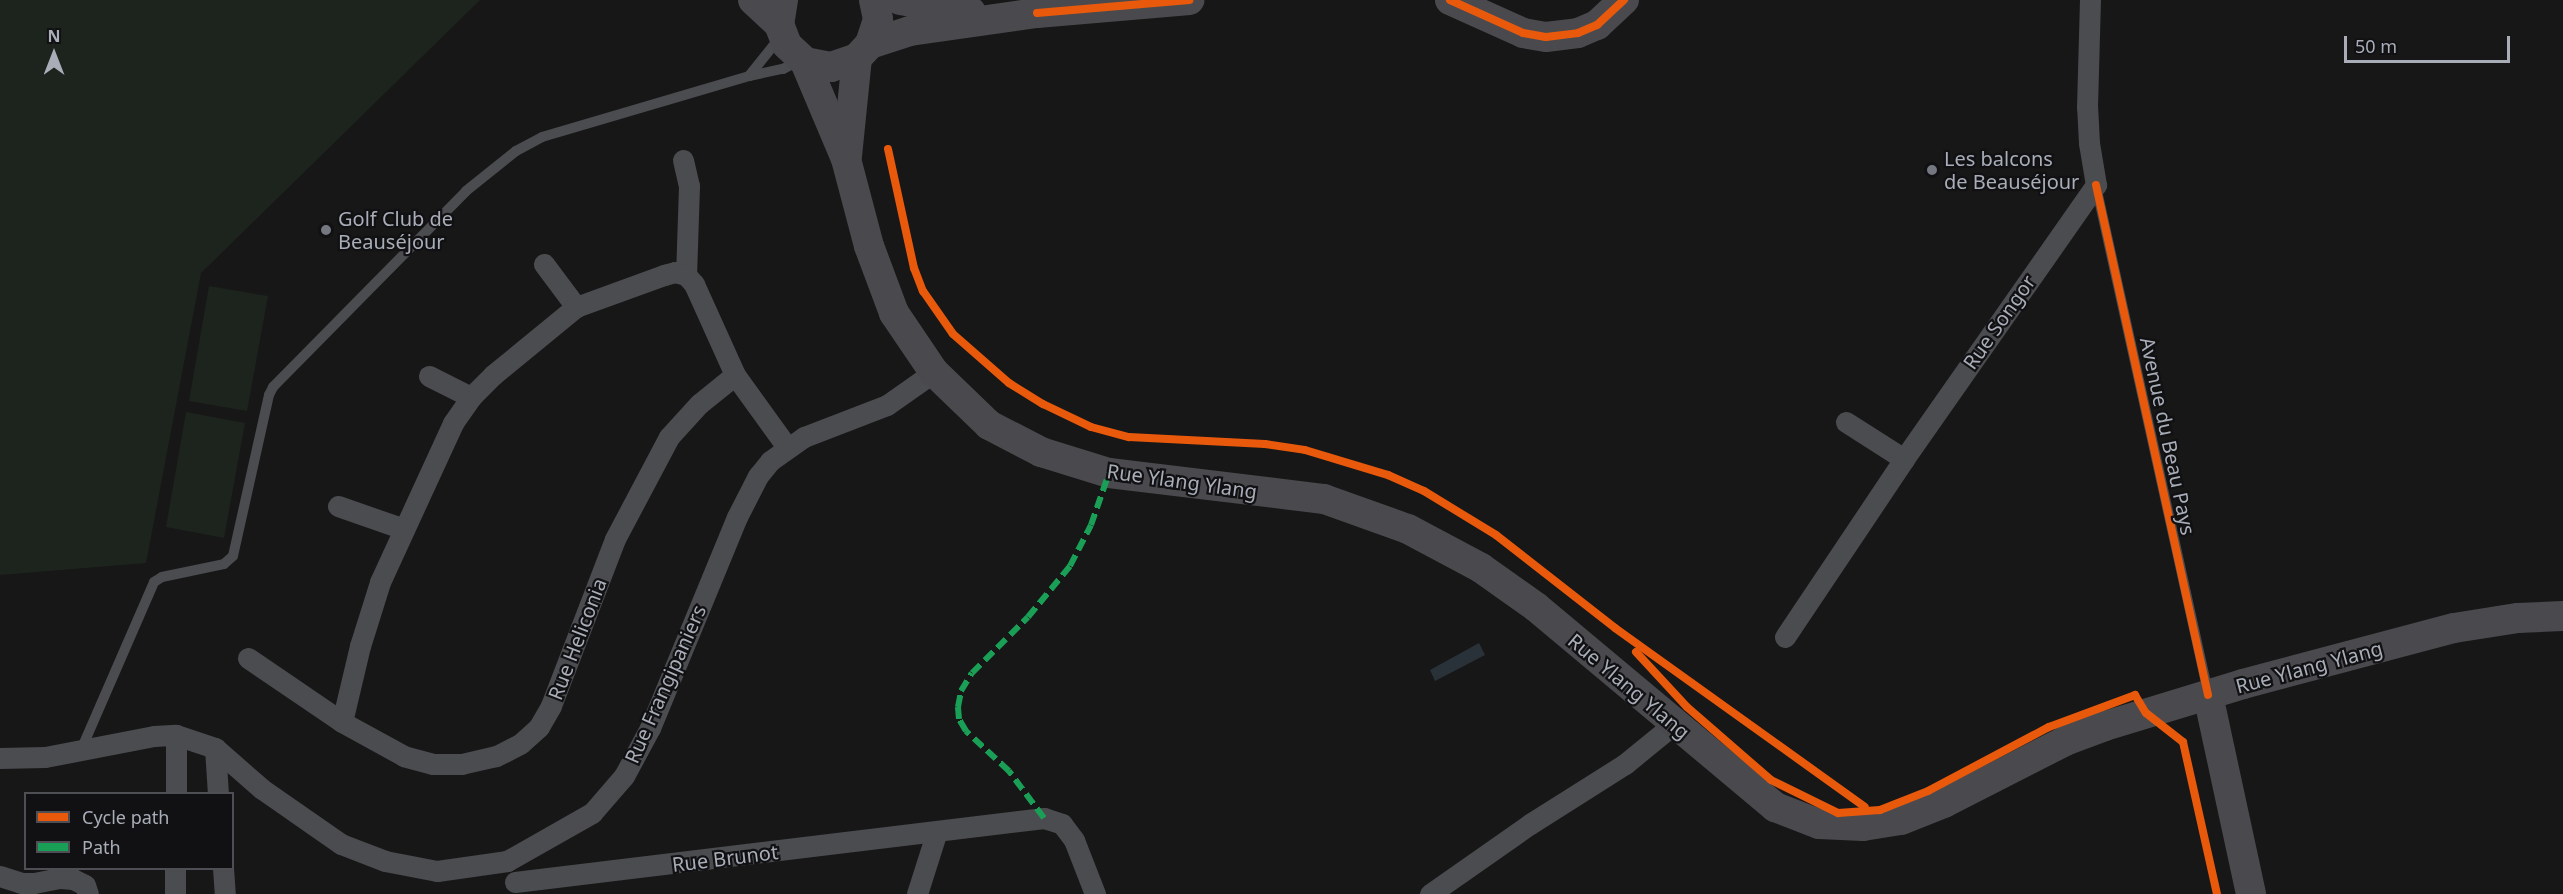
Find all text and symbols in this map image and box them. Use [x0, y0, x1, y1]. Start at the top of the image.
north arrow [24, 24, 84, 84]
scale bar [2347, 24, 2514, 62]
text: N [47, 25, 61, 47]
text: 50 m [2355, 34, 2397, 58]
place label: Les balcons de Beauséjour [1944, 146, 2079, 193]
marker: Les balcons de Beauséjour [1925, 163, 1939, 177]
place label: Golf Club de Beauséjour [338, 207, 453, 254]
marker: Golf Club de Beauséjour [319, 223, 333, 237]
street label: Rue Songor [1958, 270, 2040, 374]
street label: Avenue du Beau Pays [2135, 335, 2201, 537]
street label: Rue Ylang Ylang [1105, 459, 1259, 503]
street label: Rue Heliconia [543, 575, 611, 703]
street label: Rue Frangipaniers [619, 601, 711, 767]
street label: Rue Ylang Ylang [1563, 628, 1695, 744]
street label: Rue Ylang Ylang [2233, 636, 2385, 698]
legend [24, 792, 234, 870]
text: Cycle path [82, 805, 169, 829]
text: Path [82, 835, 121, 859]
street label: Rue Brunot [671, 840, 779, 876]

